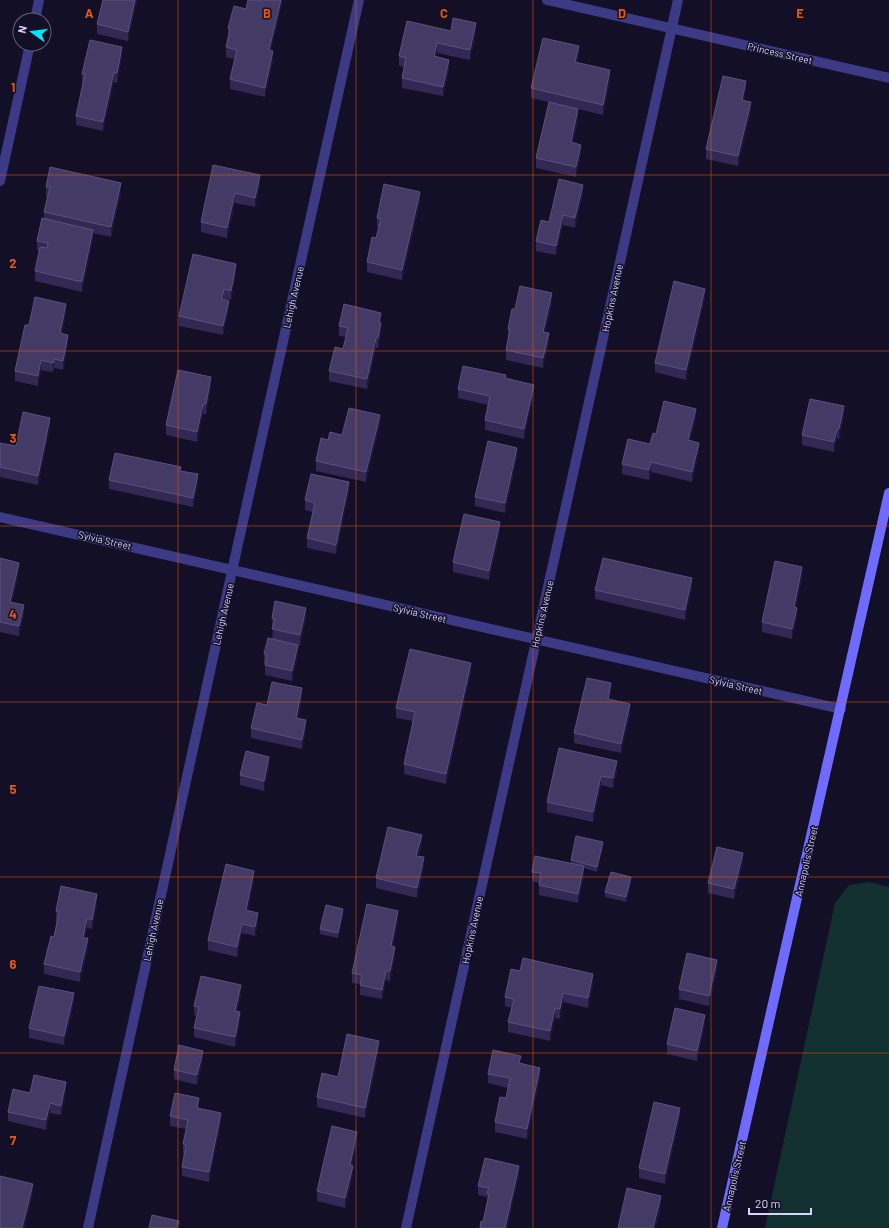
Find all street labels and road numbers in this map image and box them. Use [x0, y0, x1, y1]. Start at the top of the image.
street label: Princess Street [746, 40, 814, 66]
street label: Hopkins Avenue [599, 263, 625, 333]
street label: Lehigh Avenue [280, 265, 306, 329]
street label: Sylvia Street [77, 528, 133, 552]
street label: Hopkins Avenue [528, 579, 556, 649]
street label: Lehigh Avenue [210, 582, 236, 646]
street label: Sylvia Street [392, 601, 448, 625]
street label: Sylvia Street [708, 673, 764, 697]
street label: Annapolis Street [792, 824, 820, 897]
street label: Hopkins Avenue [459, 895, 485, 965]
street label: Lehigh Avenue [141, 898, 165, 962]
street label: Annapolis Street [720, 1139, 748, 1212]

